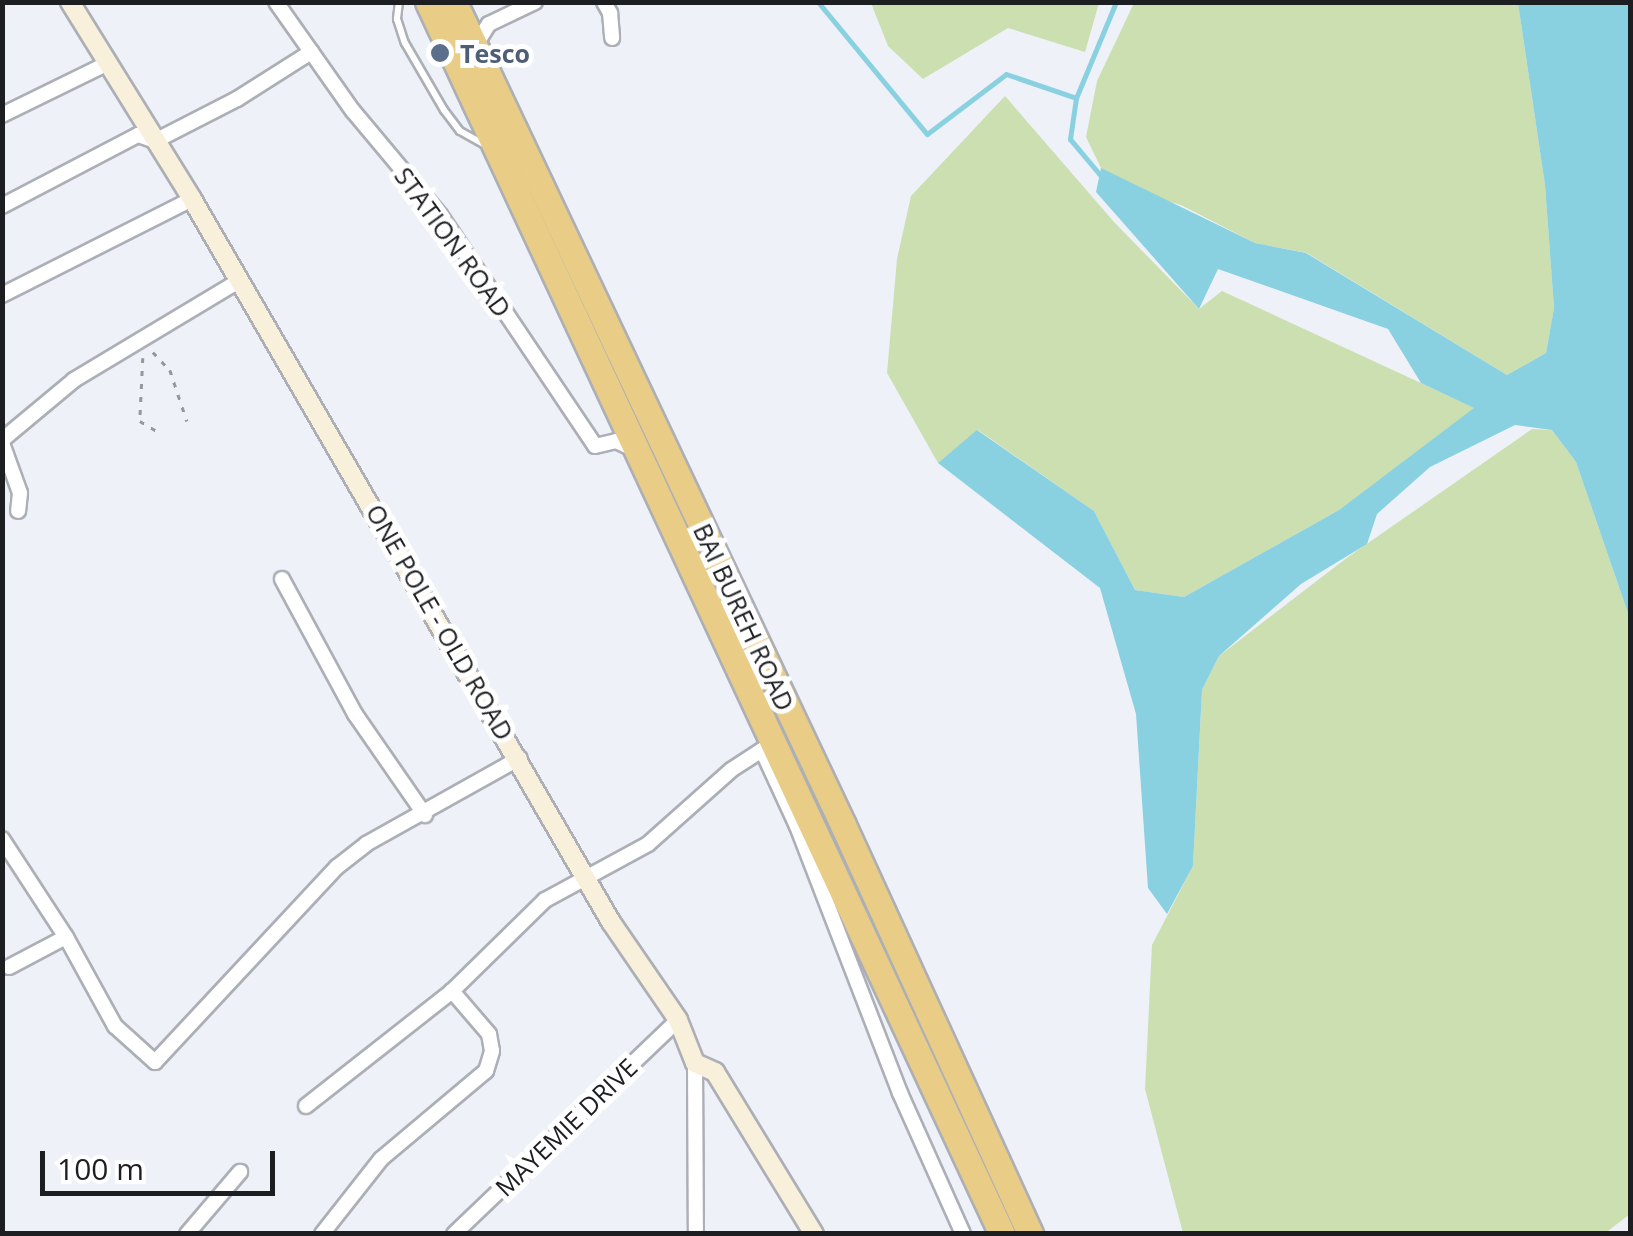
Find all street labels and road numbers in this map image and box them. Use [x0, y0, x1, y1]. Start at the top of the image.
street label: STATION ROAD [389, 161, 517, 323]
street label: ONE POLE - OLD ROAD [360, 499, 520, 745]
street label: BAI BUREH ROAD [688, 519, 800, 715]
street label: MAYEMIE DRIVE [489, 1052, 643, 1202]

